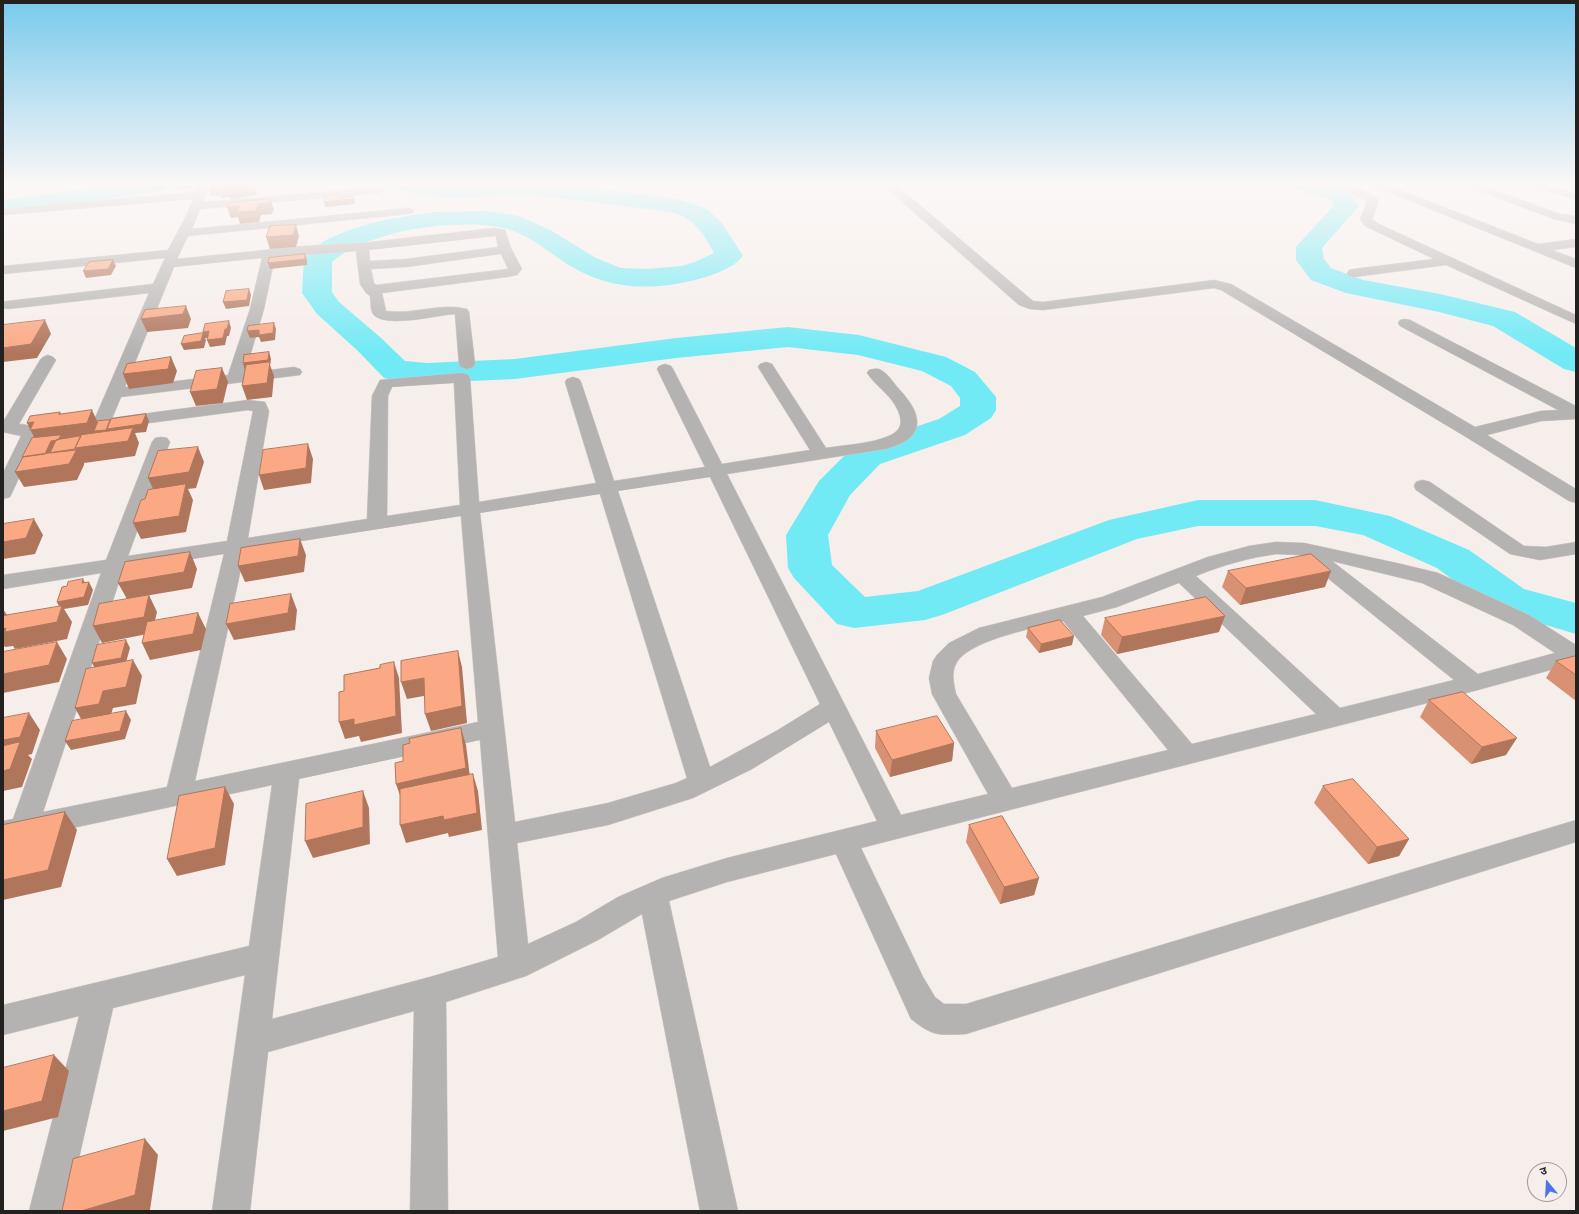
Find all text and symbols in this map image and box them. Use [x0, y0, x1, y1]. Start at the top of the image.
north arrow [1527, 1162, 1567, 1202]
text: उ [1538, 1164, 1549, 1178]

